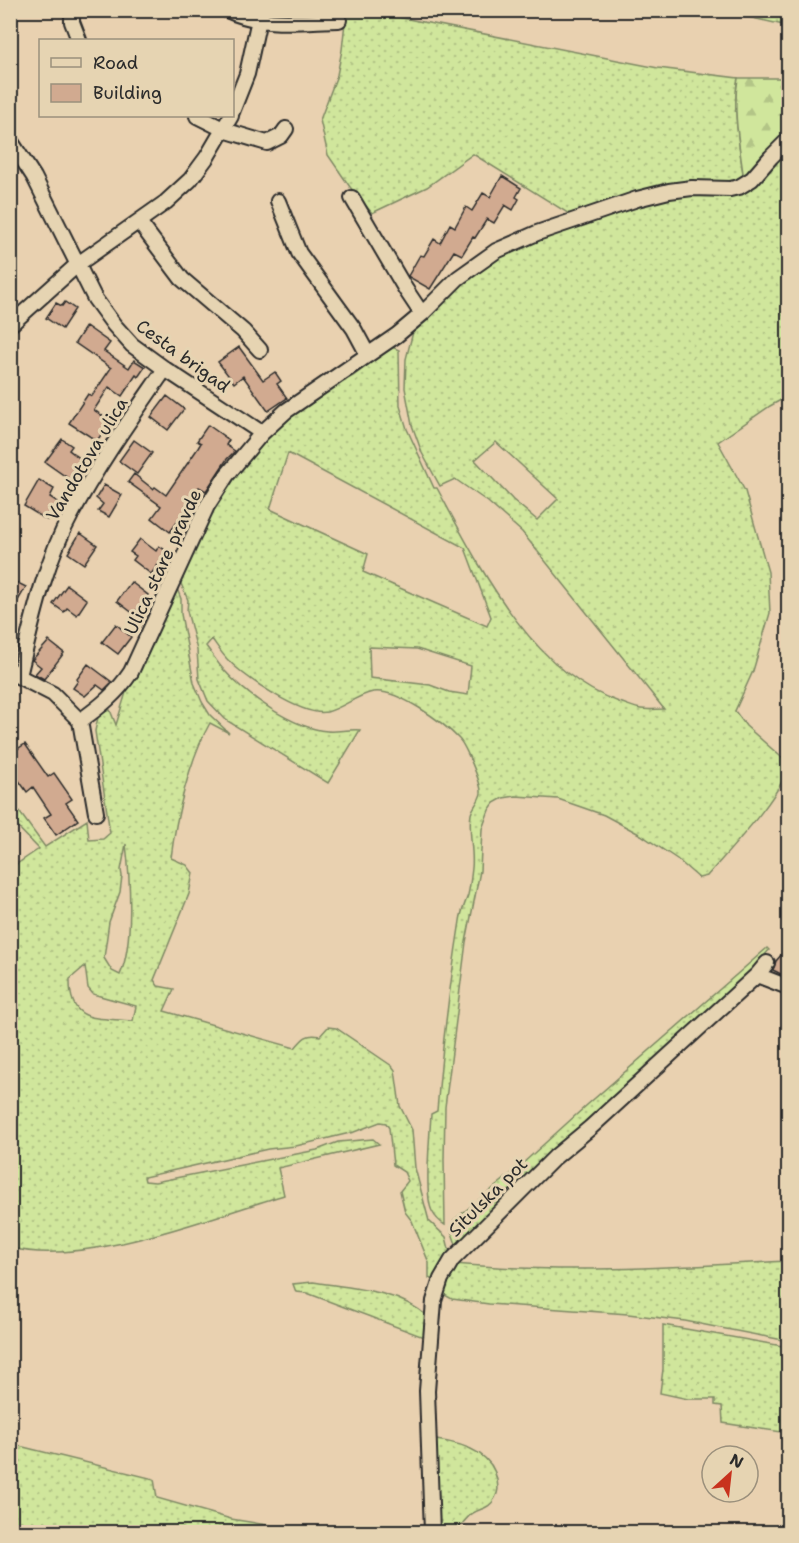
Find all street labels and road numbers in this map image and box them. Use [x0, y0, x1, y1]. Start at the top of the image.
street label: Cesta brigad [131, 314, 235, 398]
street label: Vandotova ulica [41, 393, 133, 525]
street label: Ulica stare pravde [119, 485, 207, 639]
street label: Situlska pot [443, 1152, 533, 1242]

